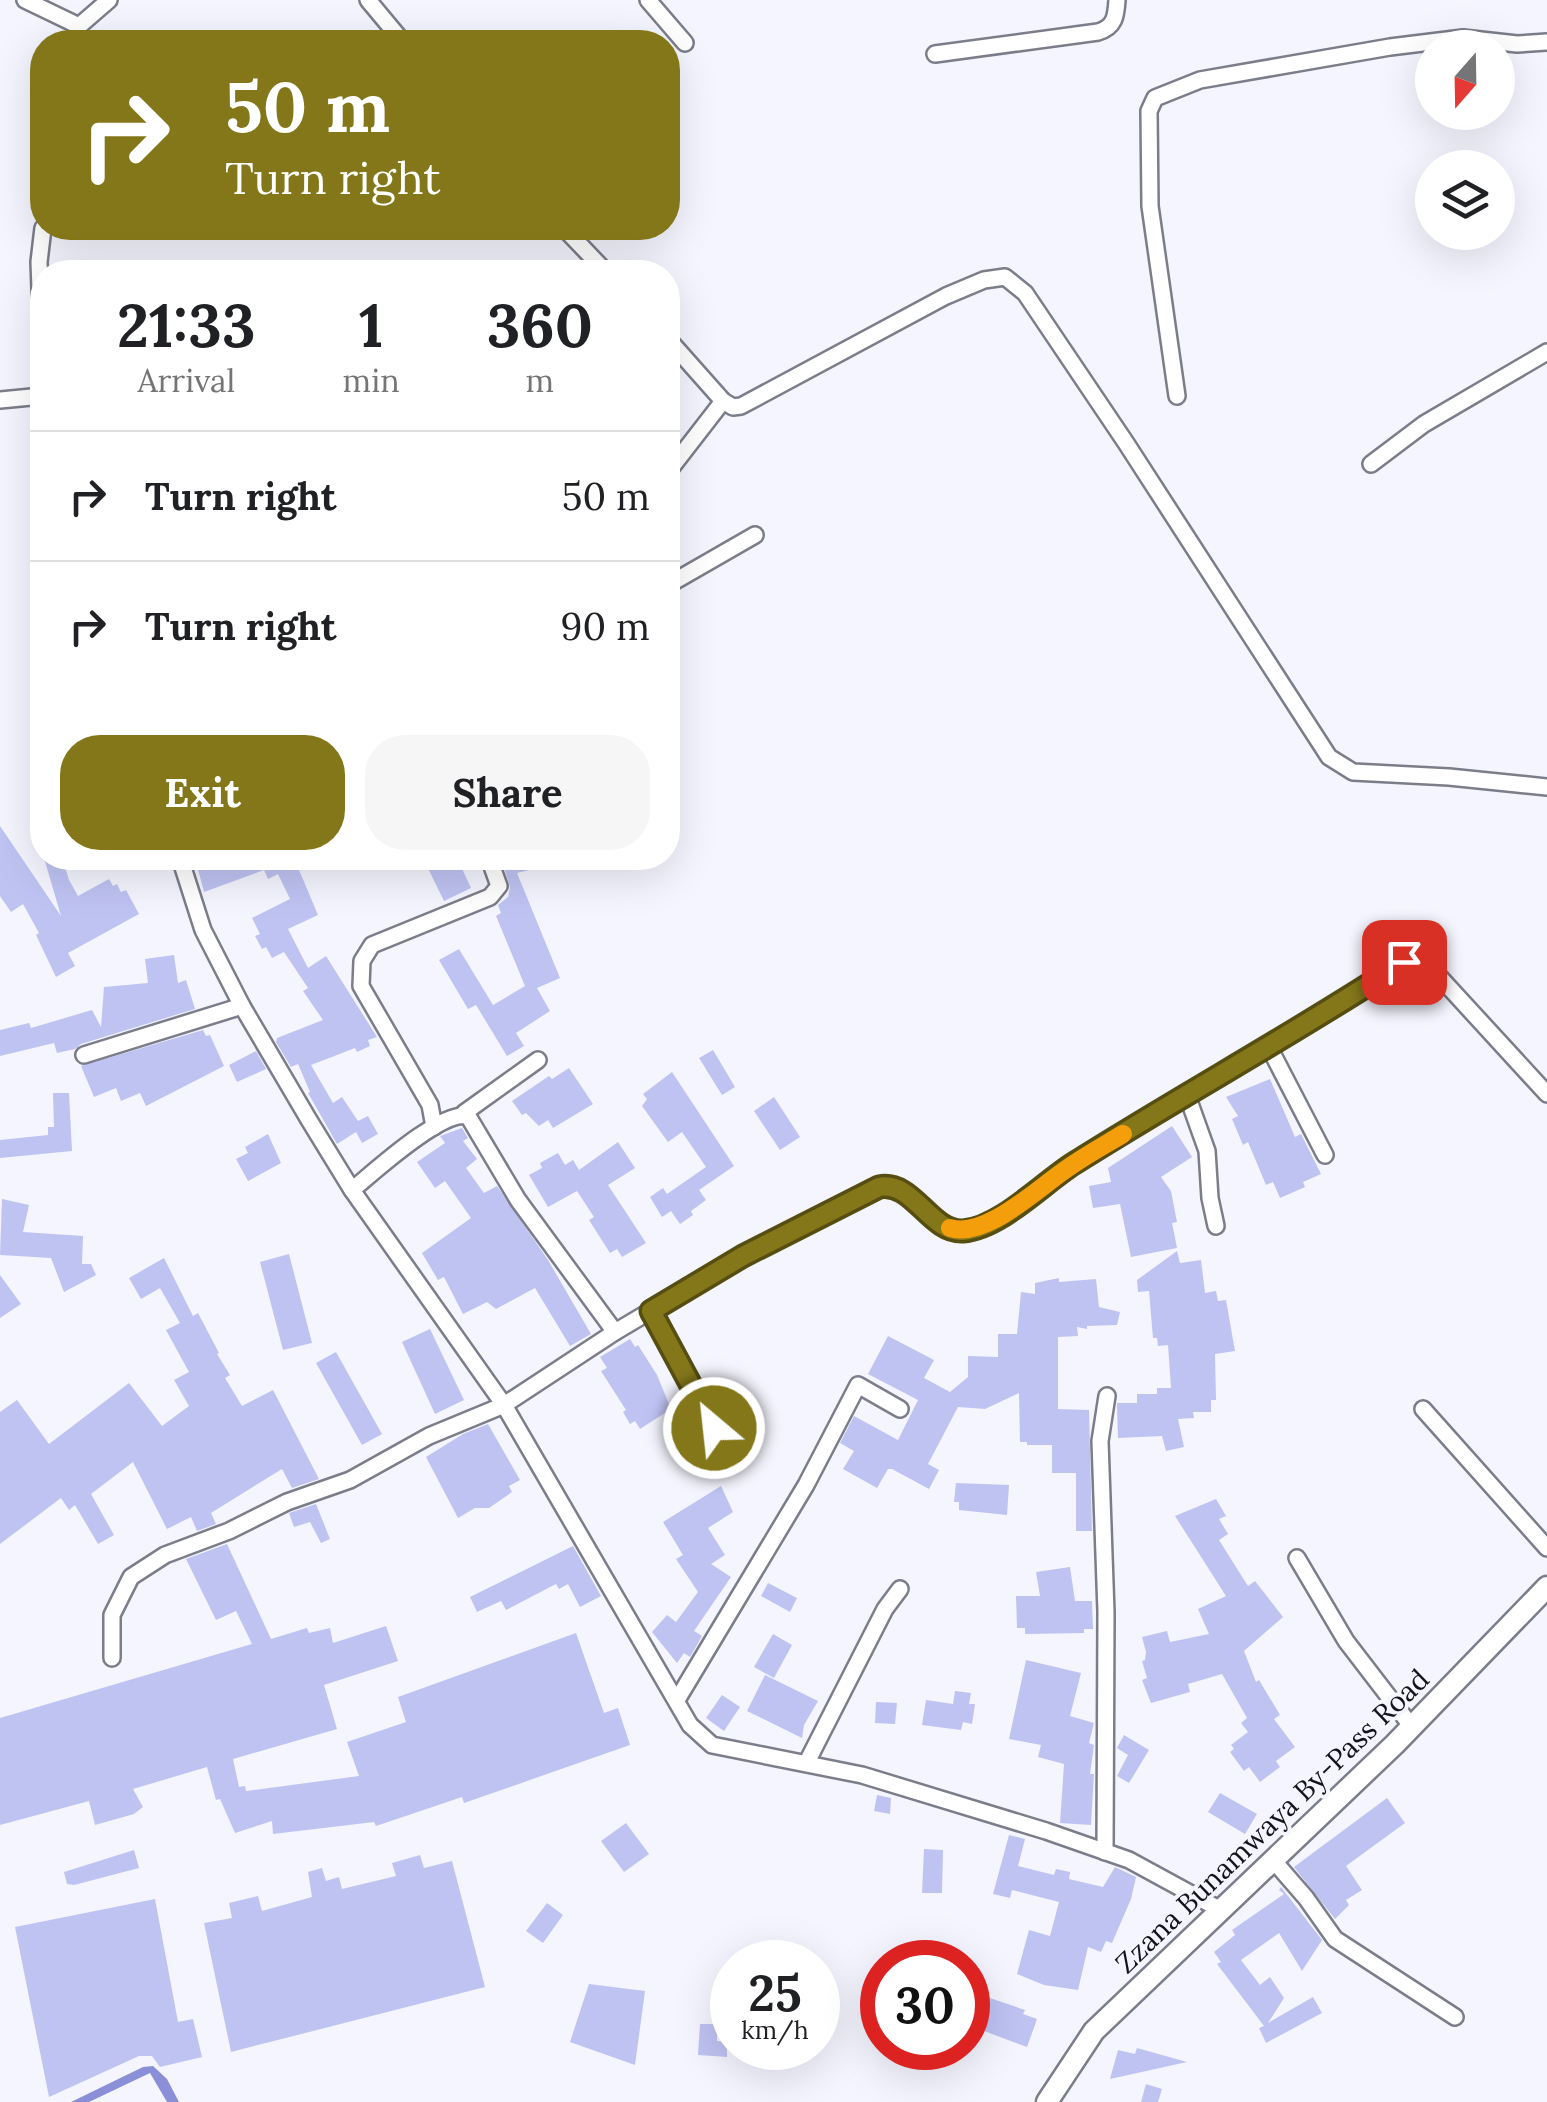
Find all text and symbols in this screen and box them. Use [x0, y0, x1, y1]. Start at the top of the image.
north arrow [1415, 30, 1515, 130]
map controls [1415, 30, 1515, 250]
text: 50 m [225, 62, 390, 151]
icon: right [60, 70, 190, 200]
text: Turn right [225, 149, 441, 206]
button: layers [1415, 150, 1515, 250]
text: 21:33 [117, 287, 256, 363]
text: 1 [359, 287, 383, 363]
text: 360 [487, 287, 593, 363]
text: Arrival [137, 360, 235, 401]
text: min [343, 360, 400, 401]
text: m [526, 360, 554, 401]
icon: right [60, 469, 115, 524]
text: Turn right [145, 472, 336, 520]
text: 50 m [562, 472, 650, 520]
icon: right [60, 599, 115, 654]
text: Turn right [145, 602, 336, 650]
text: 90 m [560, 602, 650, 650]
button: Exit [60, 735, 345, 850]
button: Share [365, 735, 650, 850]
pin [1362, 920, 1447, 1005]
icon: arrive [1377, 935, 1432, 990]
position arrow [662, 1376, 766, 1480]
street label: Zzana Bunamwaya By-Pass Road [1108, 1661, 1436, 1981]
speed limit sign: 30 [860, 1940, 990, 2070]
text: 25 [748, 1961, 802, 2025]
text: km/h [741, 2014, 809, 2046]

